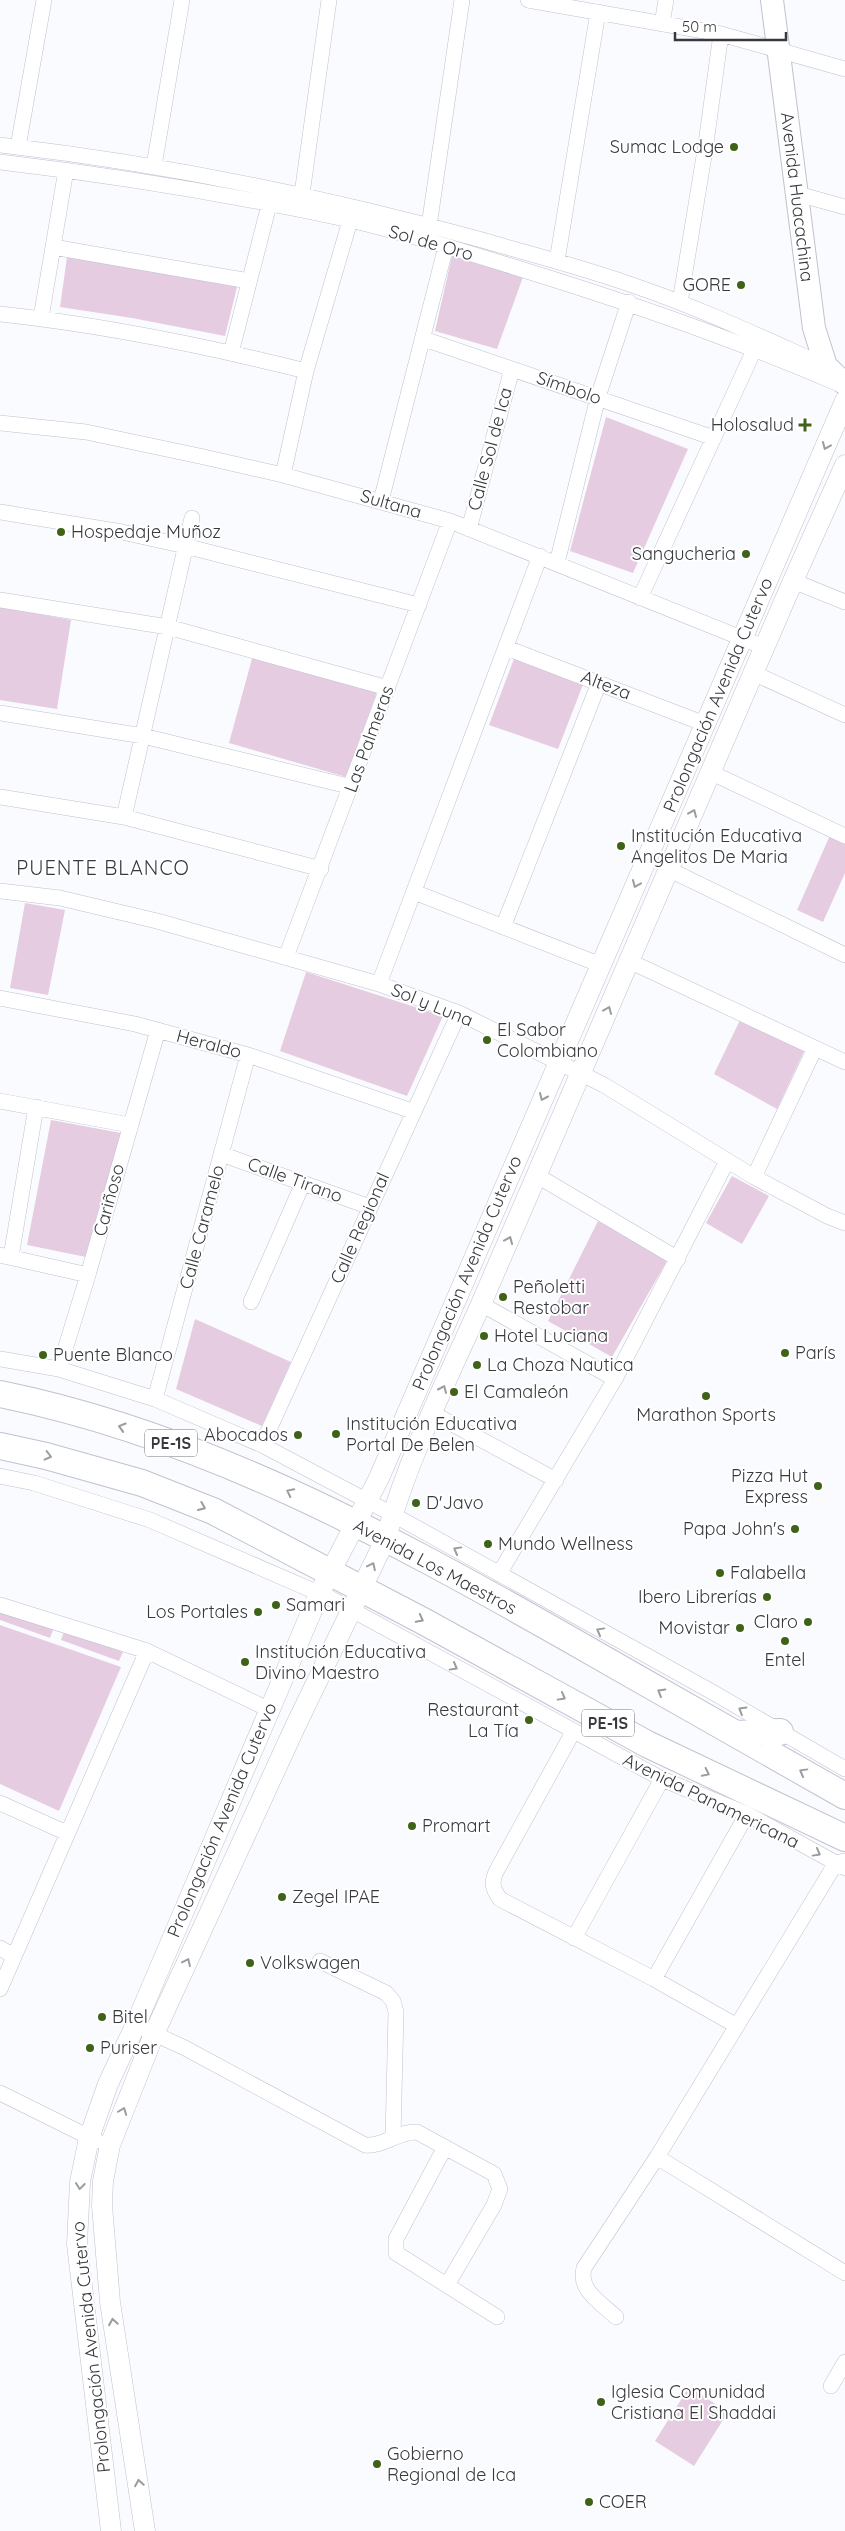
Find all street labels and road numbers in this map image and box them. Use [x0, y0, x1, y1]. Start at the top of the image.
street label: Avenida Huacachina [776, 111, 819, 283]
street label: Sol de Oro [386, 219, 476, 266]
street label: Símbolo [534, 366, 605, 409]
street label: Calle Sol de Ica [462, 385, 517, 513]
street label: Sultana [358, 484, 424, 523]
street label: Prolongación Avenida Cutervo [658, 574, 778, 816]
street label: Alteza [578, 665, 634, 704]
street label: Las Palmeras [339, 682, 399, 795]
street label: Sol y Luna [388, 978, 477, 1031]
street label: Heraldo [174, 1024, 244, 1063]
street label: Calle Tirano [245, 1152, 346, 1207]
street label: Prolongación Avenida Cutervo [407, 1152, 527, 1394]
street label: Cariñoso [88, 1161, 129, 1239]
street label: Calle Caramelo [174, 1162, 229, 1291]
street label: Calle Regional [325, 1169, 394, 1287]
road number: PE-1S [145, 1430, 197, 1456]
street label: Avenida Los Maestros [350, 1514, 521, 1619]
street label: Prolongación Avenida Cutervo [162, 1699, 282, 1941]
road number: PE-1S [582, 1710, 634, 1736]
street label: Avenida Panamericana [619, 1748, 803, 1853]
street label: Prolongación Avenida Cutervo [66, 2220, 115, 2474]

